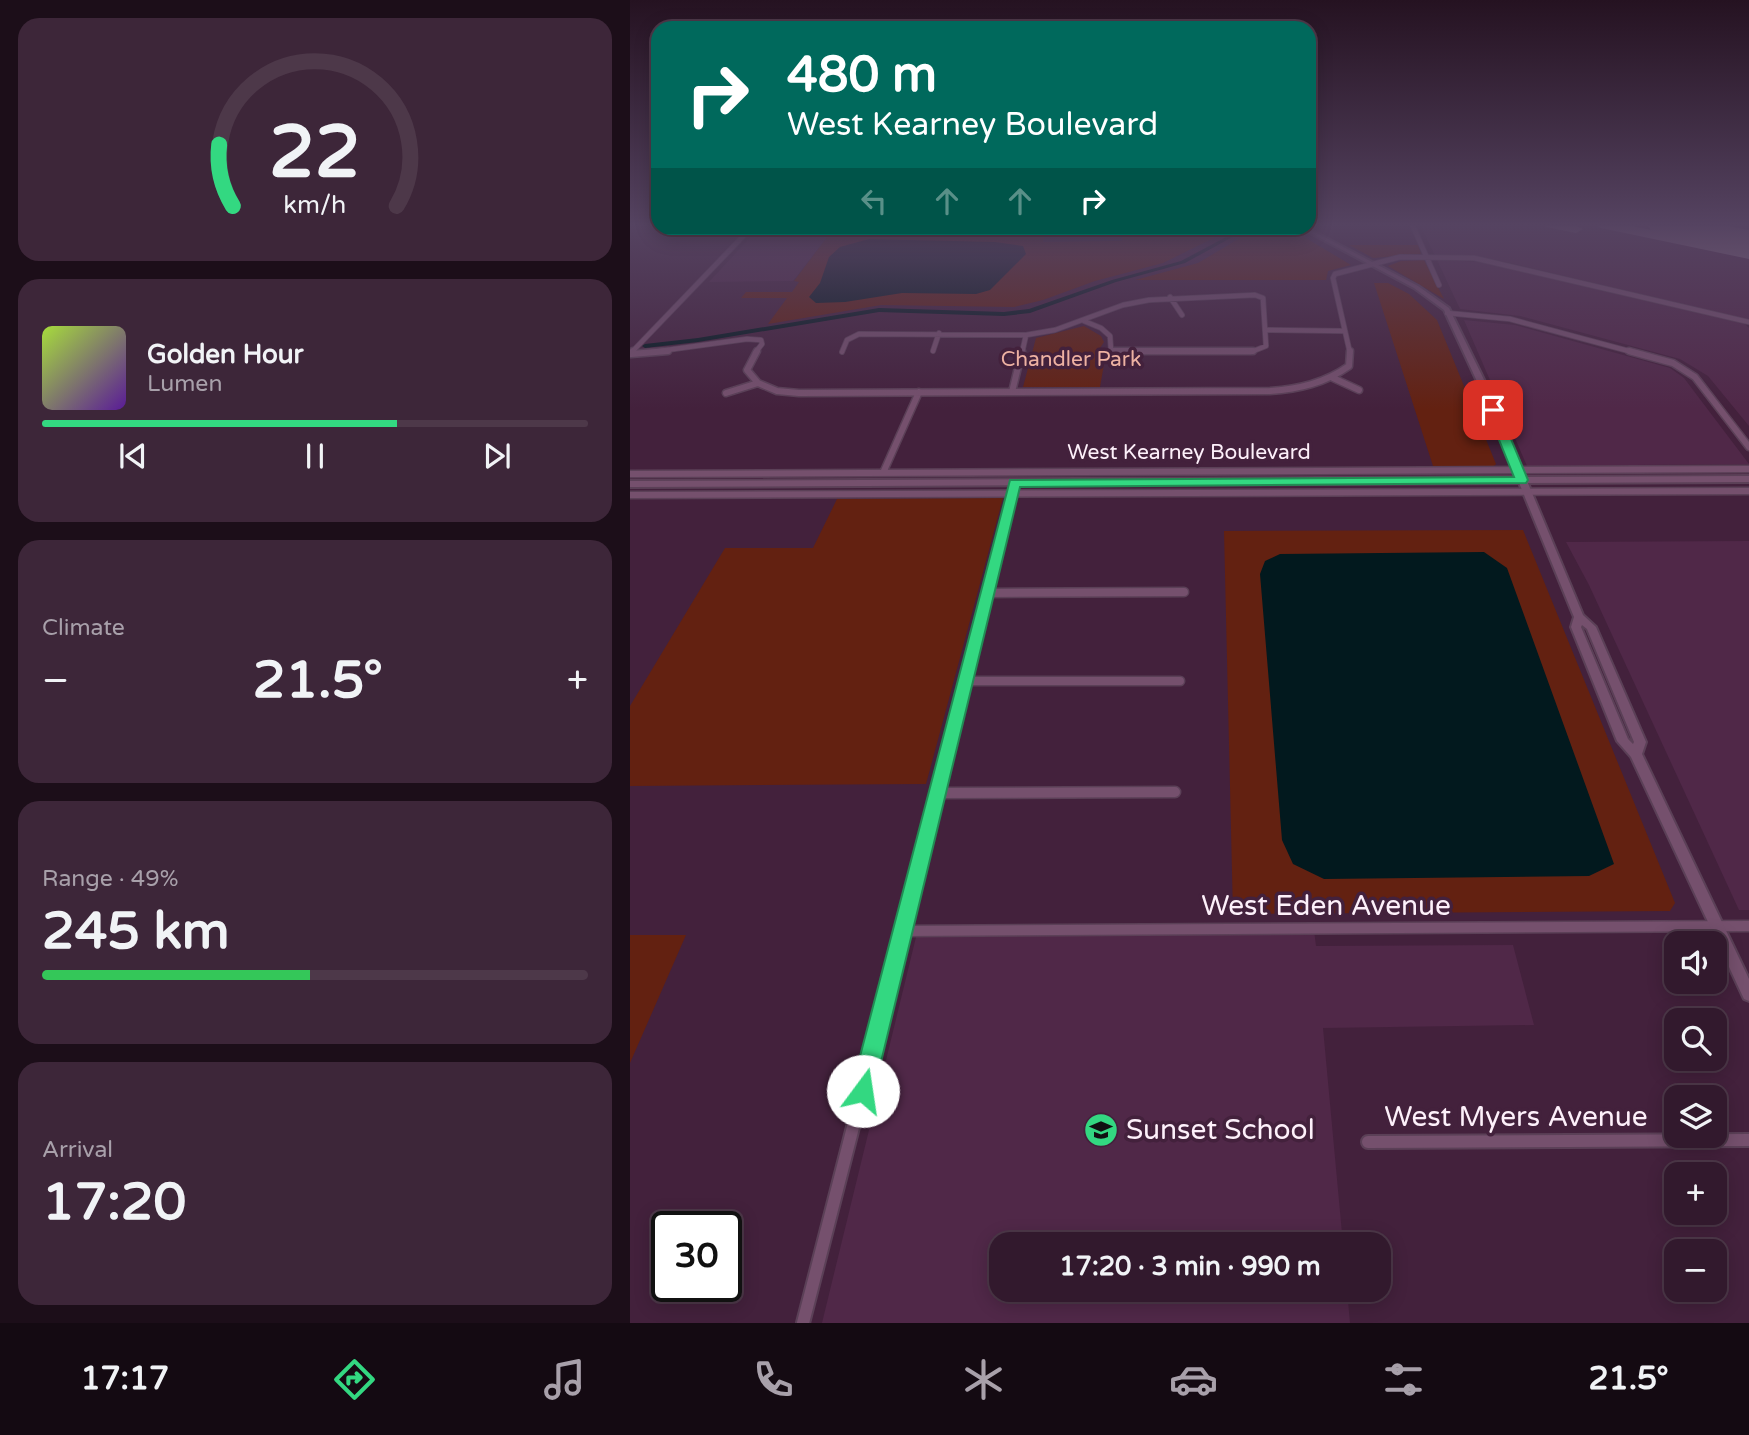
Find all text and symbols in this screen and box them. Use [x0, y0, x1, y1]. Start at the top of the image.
text: 480 m [787, 46, 937, 105]
icon: right [672, 49, 763, 140]
text: West Kearney Boulevard [787, 106, 1158, 144]
text: 22 [269, 109, 361, 197]
icon: left [855, 182, 893, 220]
icon: ahead [928, 182, 966, 220]
icon: ahead [1001, 182, 1039, 220]
icon: right [1074, 182, 1112, 220]
text: km/h [284, 189, 346, 219]
text: Golden Hour [147, 339, 304, 370]
park label: Chandler Park [1001, 347, 1141, 372]
text: Lumen [147, 370, 222, 398]
pin [1463, 380, 1523, 440]
icon: arrive [1474, 391, 1512, 429]
icon: previous [114, 437, 152, 475]
icon: pause [296, 437, 334, 475]
icon: next [478, 437, 516, 475]
street label: West Kearney Boulevard [1067, 440, 1311, 465]
text: Climate [42, 614, 125, 642]
text: 21.5° [253, 649, 383, 712]
text: − [42, 658, 69, 704]
text: + [567, 658, 588, 704]
text: Range · 49% [42, 865, 178, 893]
street label: West Eden Avenue [1201, 889, 1451, 923]
text: 245 km [42, 900, 230, 963]
map controls [1664, 931, 1727, 1302]
button: sound [1664, 931, 1727, 994]
button: search [1664, 1008, 1727, 1071]
position arrow [826, 1054, 900, 1128]
button: layers [1664, 1085, 1727, 1148]
street label: West Myers Avenue [1384, 1100, 1648, 1134]
school or university icon: Sunset School [1082, 1111, 1120, 1149]
place label: Sunset School [1126, 1113, 1315, 1147]
text: Arrival [42, 1136, 113, 1164]
button: + [1664, 1162, 1727, 1225]
text: 17:20 [42, 1171, 186, 1234]
speed limit sign: 30 [651, 1211, 742, 1302]
button: − [1664, 1239, 1727, 1302]
text: 17:20 · 3 min · 990 m [1059, 1251, 1321, 1282]
icon: directions [330, 1355, 379, 1404]
icon: music [540, 1355, 589, 1404]
icon: phone [749, 1355, 798, 1404]
icon: climate [959, 1355, 1008, 1404]
icon: car [1169, 1355, 1218, 1404]
icon: filters [1379, 1355, 1428, 1404]
text: 17:17 [80, 1360, 169, 1398]
text: 21.5° [1588, 1360, 1669, 1398]

